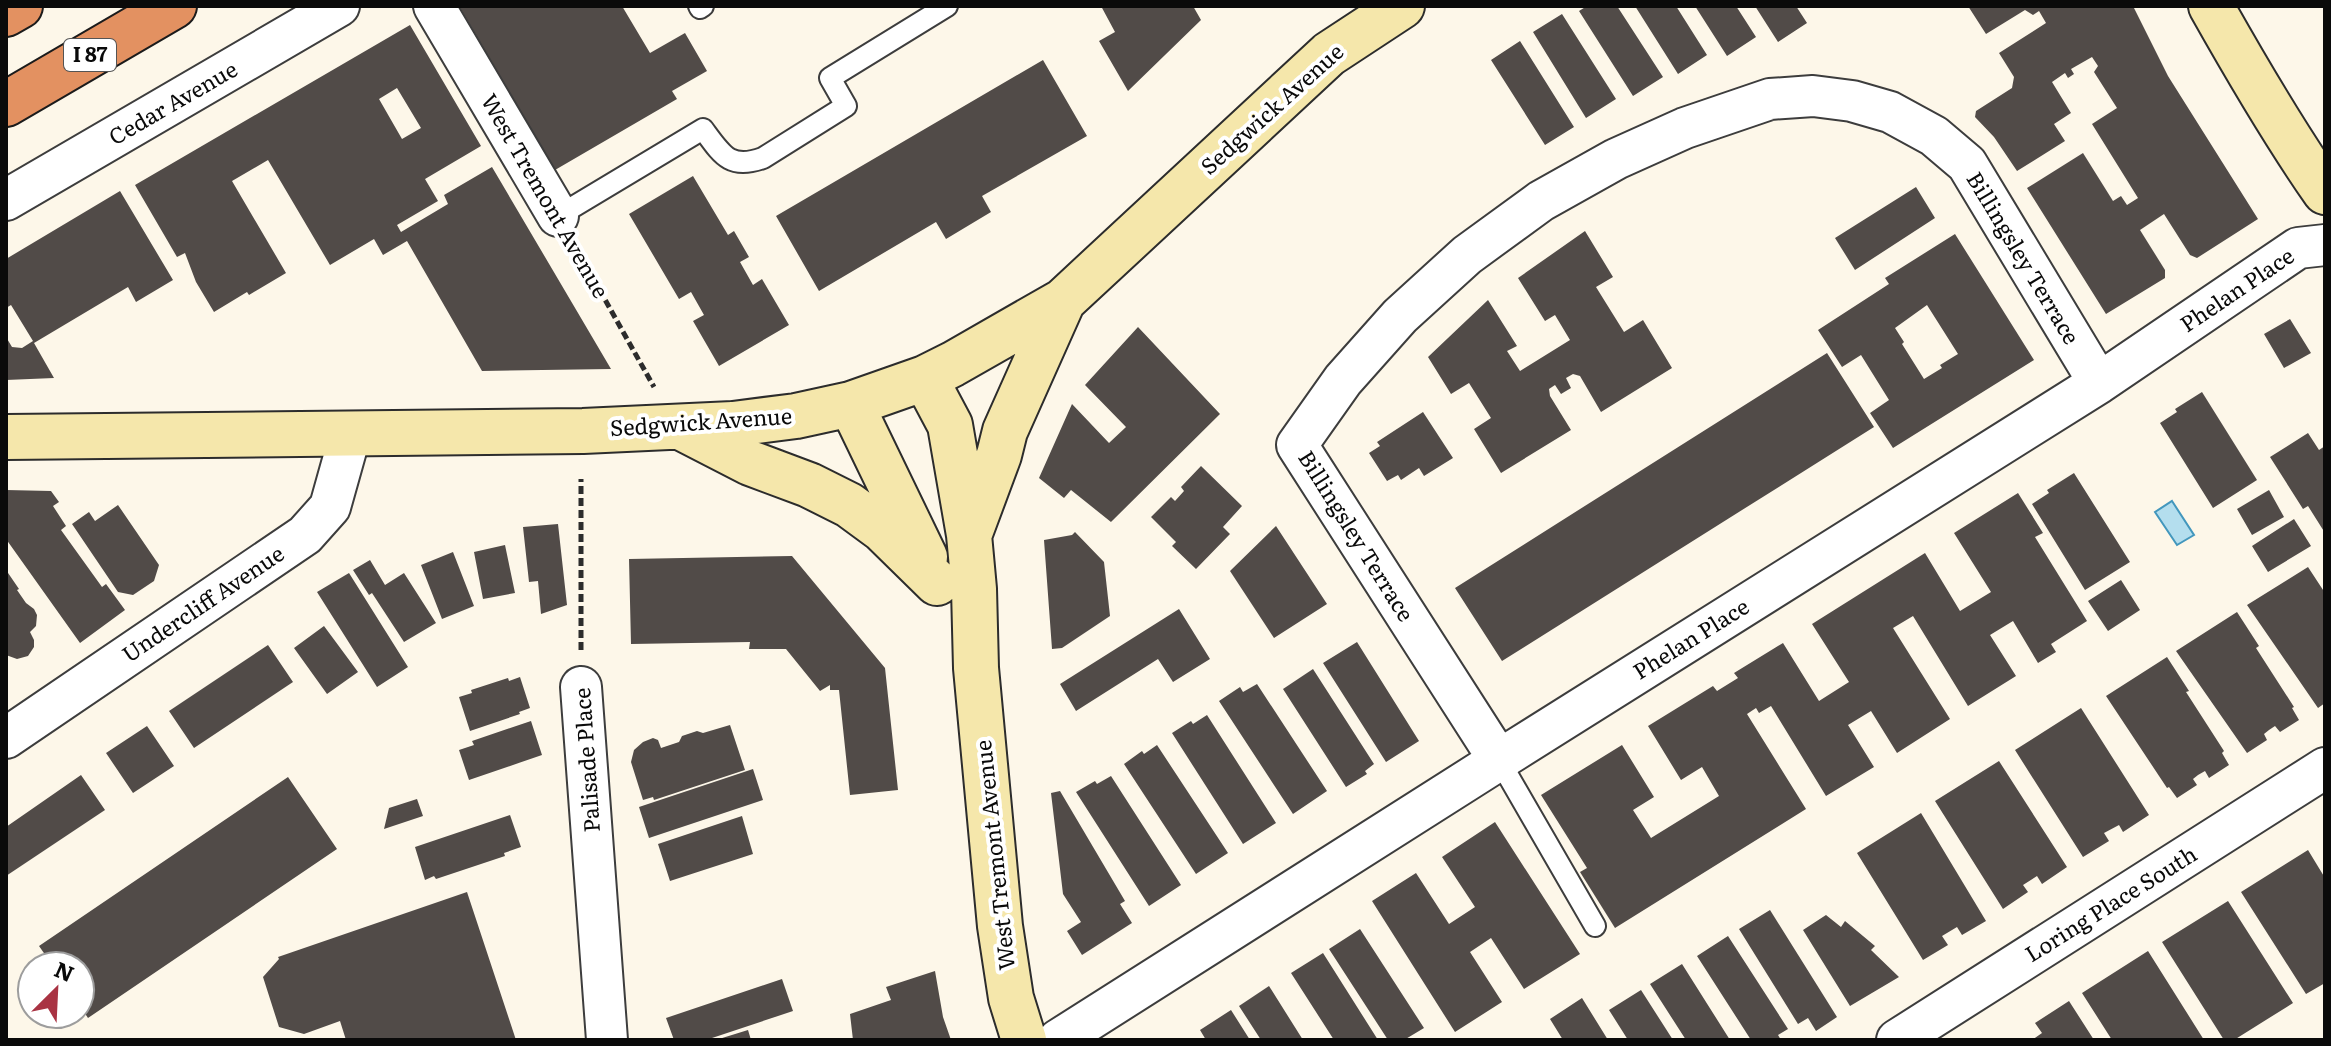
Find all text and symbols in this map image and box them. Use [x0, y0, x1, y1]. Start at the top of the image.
street label: Sedgwick Avenue [1192, 35, 1350, 181]
road number: I 87 [64, 39, 116, 71]
street label: Cedar Avenue [102, 51, 243, 152]
street label: West Tremont Avenue [474, 87, 618, 304]
street label: Billingsley Terrace [1960, 165, 2089, 350]
street label: Phelan Place [2172, 238, 2300, 339]
street label: Sedgwick Avenue [609, 398, 793, 443]
street label: Billingsley Terrace [1291, 443, 1423, 627]
street label: Undercliff Avenue [114, 536, 290, 669]
street label: Phelan Place [1626, 589, 1755, 687]
street label: Palisade Place [564, 687, 607, 834]
street label: West Tremont Avenue [965, 738, 1022, 972]
street label: Loring Place South [2018, 836, 2203, 969]
north arrow [16, 950, 96, 1030]
text: N [50, 952, 80, 989]

